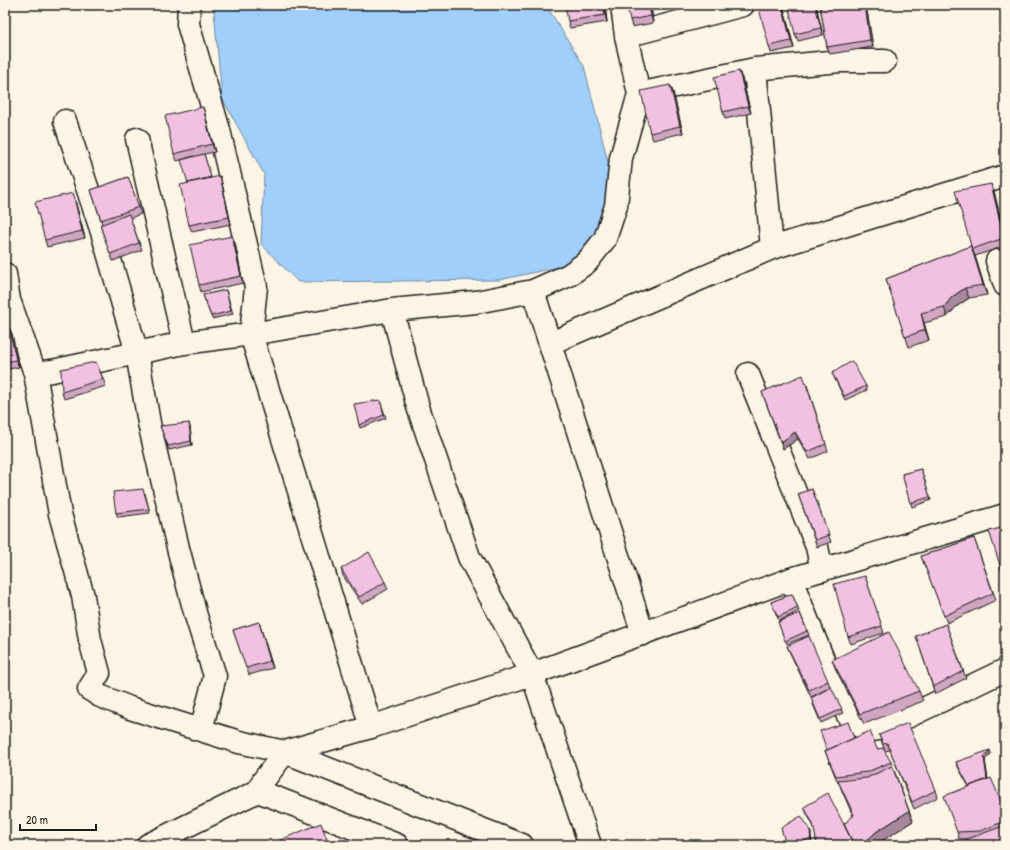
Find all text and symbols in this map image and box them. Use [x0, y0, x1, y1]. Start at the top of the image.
scale bar [20, 806, 96, 832]
text: 20 m [26, 811, 48, 828]

